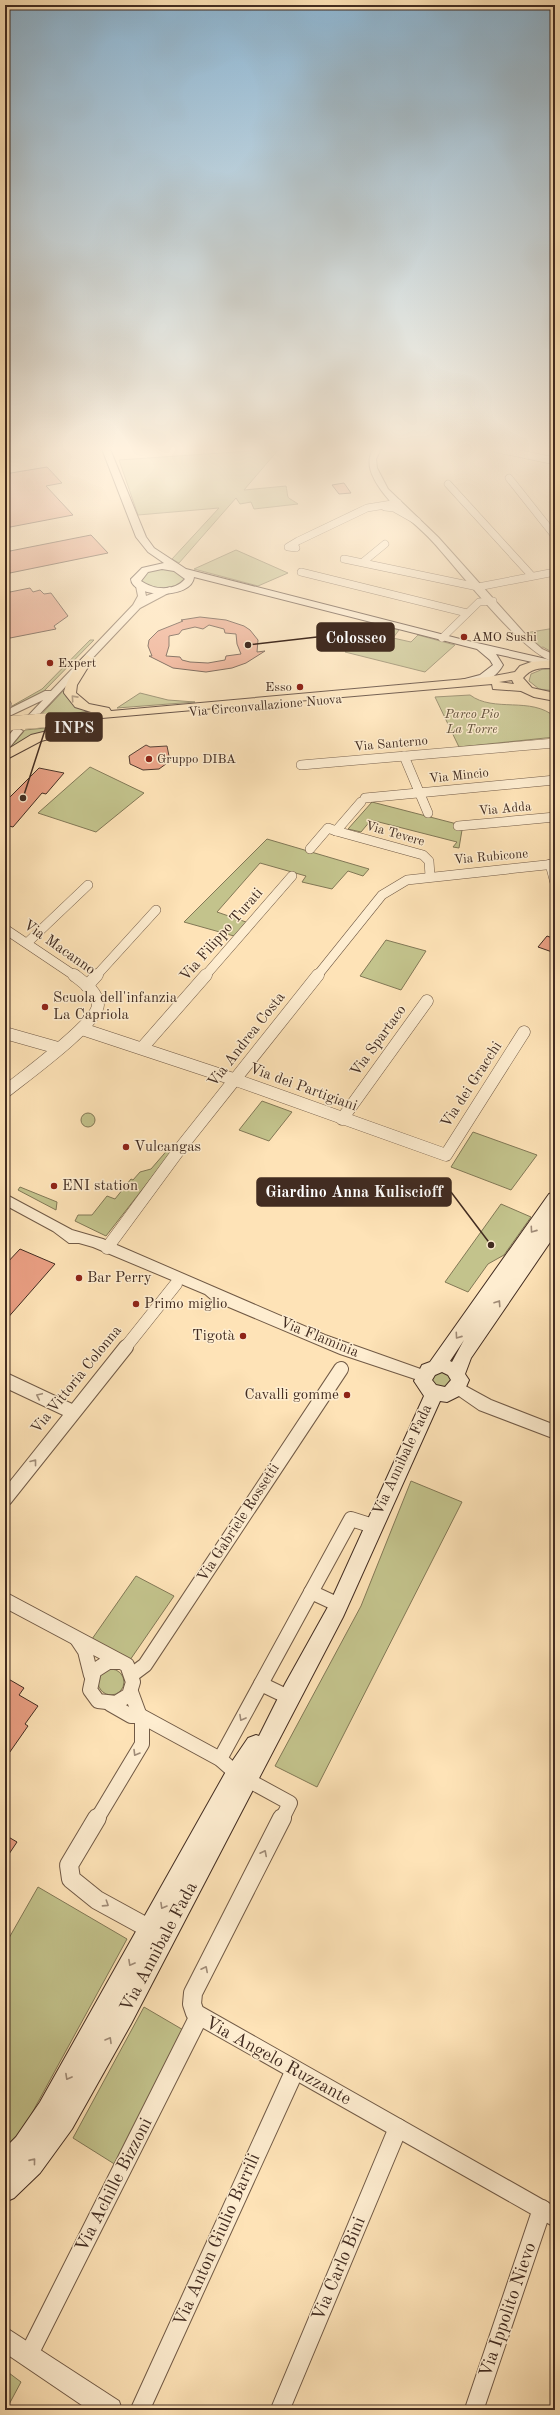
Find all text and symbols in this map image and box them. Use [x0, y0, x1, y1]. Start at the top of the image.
callout: Colosseo [317, 623, 394, 651]
text: Colosseo [326, 631, 387, 647]
place label: AMO Sushi [472, 631, 537, 644]
marker: AMO Sushi [459, 632, 469, 642]
place label: Expert [58, 657, 97, 670]
marker: Expert [45, 658, 55, 668]
place label: Esso [265, 681, 292, 694]
marker: Esso [295, 682, 305, 692]
street label: Via Circonvallazione Nuova [188, 693, 343, 719]
one-way arrow [72, 695, 79, 703]
park label: Parco Pio La Torre [444, 708, 499, 736]
callout: INPS [46, 713, 102, 741]
text: INPS [54, 721, 94, 737]
street label: Via Santerno [354, 734, 428, 754]
place label: Gruppo DIBA [157, 753, 236, 766]
marker: Gruppo DIBA [144, 754, 154, 764]
street label: Via Mincio [428, 766, 490, 786]
street label: Via Adda [478, 800, 533, 818]
street label: Via Tevere [364, 819, 426, 849]
street label: Via Rubicone [453, 847, 529, 867]
street label: Via Filippo Turati [178, 886, 266, 984]
street label: Via Macanno [20, 918, 98, 978]
street label: Via Andrea Costa [206, 989, 289, 1090]
place label: Scuola dell'infanzia La Capriola [53, 991, 178, 1023]
marker: Scuola dell'infanzia La Capriola [40, 1002, 50, 1012]
street label: Via Spartaco [348, 1003, 410, 1079]
street label: Via dei Gracchi [439, 1039, 505, 1131]
street label: Via dei Partigiani [247, 1062, 359, 1114]
place label: Vulcangas [134, 1140, 201, 1155]
marker: Vulcangas [121, 1142, 131, 1152]
callout: Giardino Anna Kuliscioff [257, 1178, 451, 1206]
place label: ENI station [62, 1179, 138, 1194]
marker: ENI station [49, 1181, 59, 1191]
text: Giardino Anna Kuliscioff [265, 1185, 444, 1201]
one-way arrow [530, 1226, 538, 1233]
place label: Bar Perry [87, 1271, 152, 1286]
marker: Bar Perry [74, 1273, 84, 1283]
place label: Primo miglio [144, 1297, 228, 1312]
marker: Primo miglio [131, 1299, 141, 1309]
one-way arrow [493, 1301, 500, 1308]
street label: Via Flaminia [277, 1315, 361, 1361]
street label: Via Vittoria Colonna [29, 1323, 125, 1437]
place label: Tigotà [192, 1329, 236, 1344]
marker: Tigotà [238, 1331, 248, 1341]
one-way arrow [456, 1332, 463, 1339]
place label: Cavalli gomme [245, 1388, 339, 1403]
marker: Cavalli gomme [342, 1390, 352, 1400]
one-way arrow [36, 1393, 43, 1401]
street label: Via Annibale Fada [371, 1402, 435, 1518]
one-way arrow [29, 1459, 36, 1466]
street label: Via Gabriele Rossetti [195, 1461, 283, 1585]
one-way arrow [240, 1714, 247, 1721]
one-way arrow [134, 1749, 141, 1756]
one-way arrow [259, 1850, 267, 1857]
street label: Via Annibale Fada [117, 1879, 201, 2015]
one-way arrow [102, 1899, 109, 1907]
one-way arrow [161, 1902, 168, 1909]
one-way arrow [128, 1959, 135, 1966]
one-way arrow [200, 1965, 208, 1973]
street label: Via Angelo Ruzzante [202, 2013, 354, 2109]
one-way arrow [104, 2037, 111, 2044]
one-way arrow [65, 2072, 72, 2080]
street label: Via Achille Bizzoni [72, 2115, 156, 2255]
street label: Via Anton Giulio Barrili [171, 2151, 263, 2329]
one-way arrow [28, 2159, 35, 2166]
street label: Via Carlo Bini [309, 2214, 369, 2324]
street label: Via Ippolito Nievo [477, 2240, 540, 2380]

